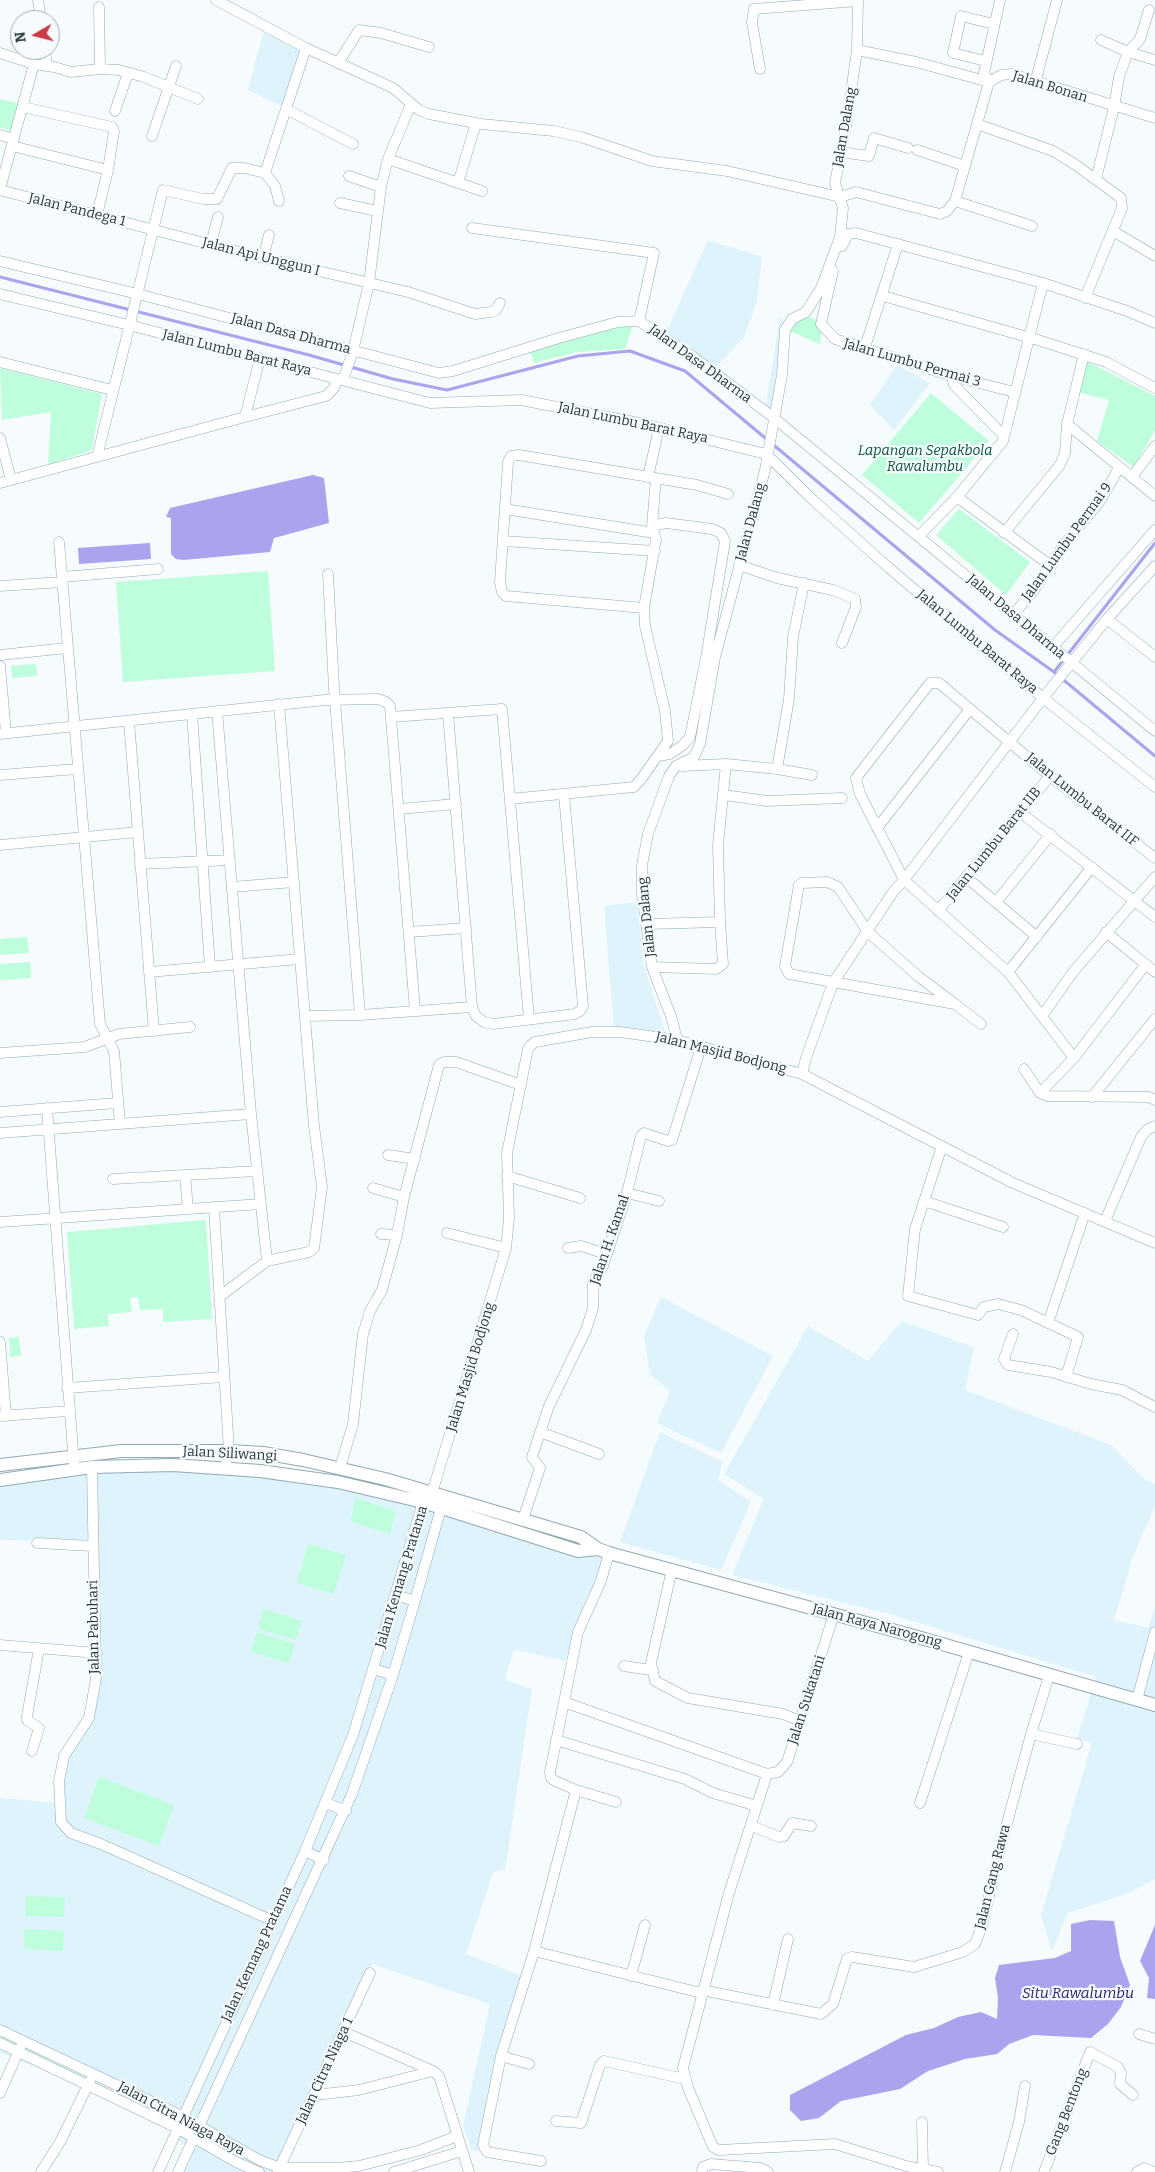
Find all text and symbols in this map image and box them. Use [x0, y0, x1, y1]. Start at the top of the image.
north arrow [10, 10, 60, 60]
text: N [11, 30, 30, 44]
street label: Jalan Bonan [1011, 68, 1089, 106]
street label: Jalan Dalang [830, 86, 860, 168]
street label: Jalan Pandega 1 [27, 190, 127, 230]
street label: Jalan Api Unggun I [201, 234, 321, 280]
street label: Jalan Dasa Dharma [229, 310, 353, 358]
street label: Jalan Dasa Dharma [645, 321, 755, 407]
street label: Jalan Lumbu Barat Raya [161, 326, 313, 380]
street label: Jalan Lumbu Permai 3 [841, 335, 983, 391]
street label: Jalan Lumbu Barat Raya [556, 399, 710, 447]
park label: Lapangan Sepakbola Rawalumbu [858, 443, 992, 476]
street label: Jalan Lumbu Permai 9 [1018, 480, 1116, 604]
street label: Jalan Dalang [732, 481, 770, 563]
street label: Jalan Dasa Dharma [963, 571, 1069, 663]
street label: Jalan Lumbu Barat Raya [913, 586, 1041, 698]
street label: Jalan Lumbu Barat IIF [1022, 750, 1142, 850]
street label: Jalan Lumbu Barat IIB [943, 784, 1045, 904]
street label: Jalan Dalang [634, 876, 660, 958]
street label: Jalan Masjid Bodjong [654, 1029, 788, 1077]
street label: Jalan H. Kamal [587, 1193, 633, 1287]
street label: Jalan Masjid Bodjong [443, 1300, 499, 1434]
street label: Jalan Siliwangi [182, 1443, 278, 1465]
street label: Jalan Kemang Pratama [372, 1504, 432, 1650]
street label: Jalan Pabuhari [85, 1580, 103, 1674]
street label: Jalan Raya Narogong [810, 1601, 944, 1651]
street label: Jalan Sukatani [785, 1653, 829, 1747]
street label: Jalan Gang Rawa [972, 1823, 1014, 1931]
street label: Jalan Kemang Pratama [218, 1883, 296, 2025]
water label: Situ Rawalumbu [1022, 1985, 1134, 2003]
street label: Jalan Citra Niaga 1 [293, 2015, 357, 2127]
street label: Gang Bentong [1043, 2066, 1091, 2158]
street label: Jalan Citra Niaga Raya [115, 2078, 247, 2160]

